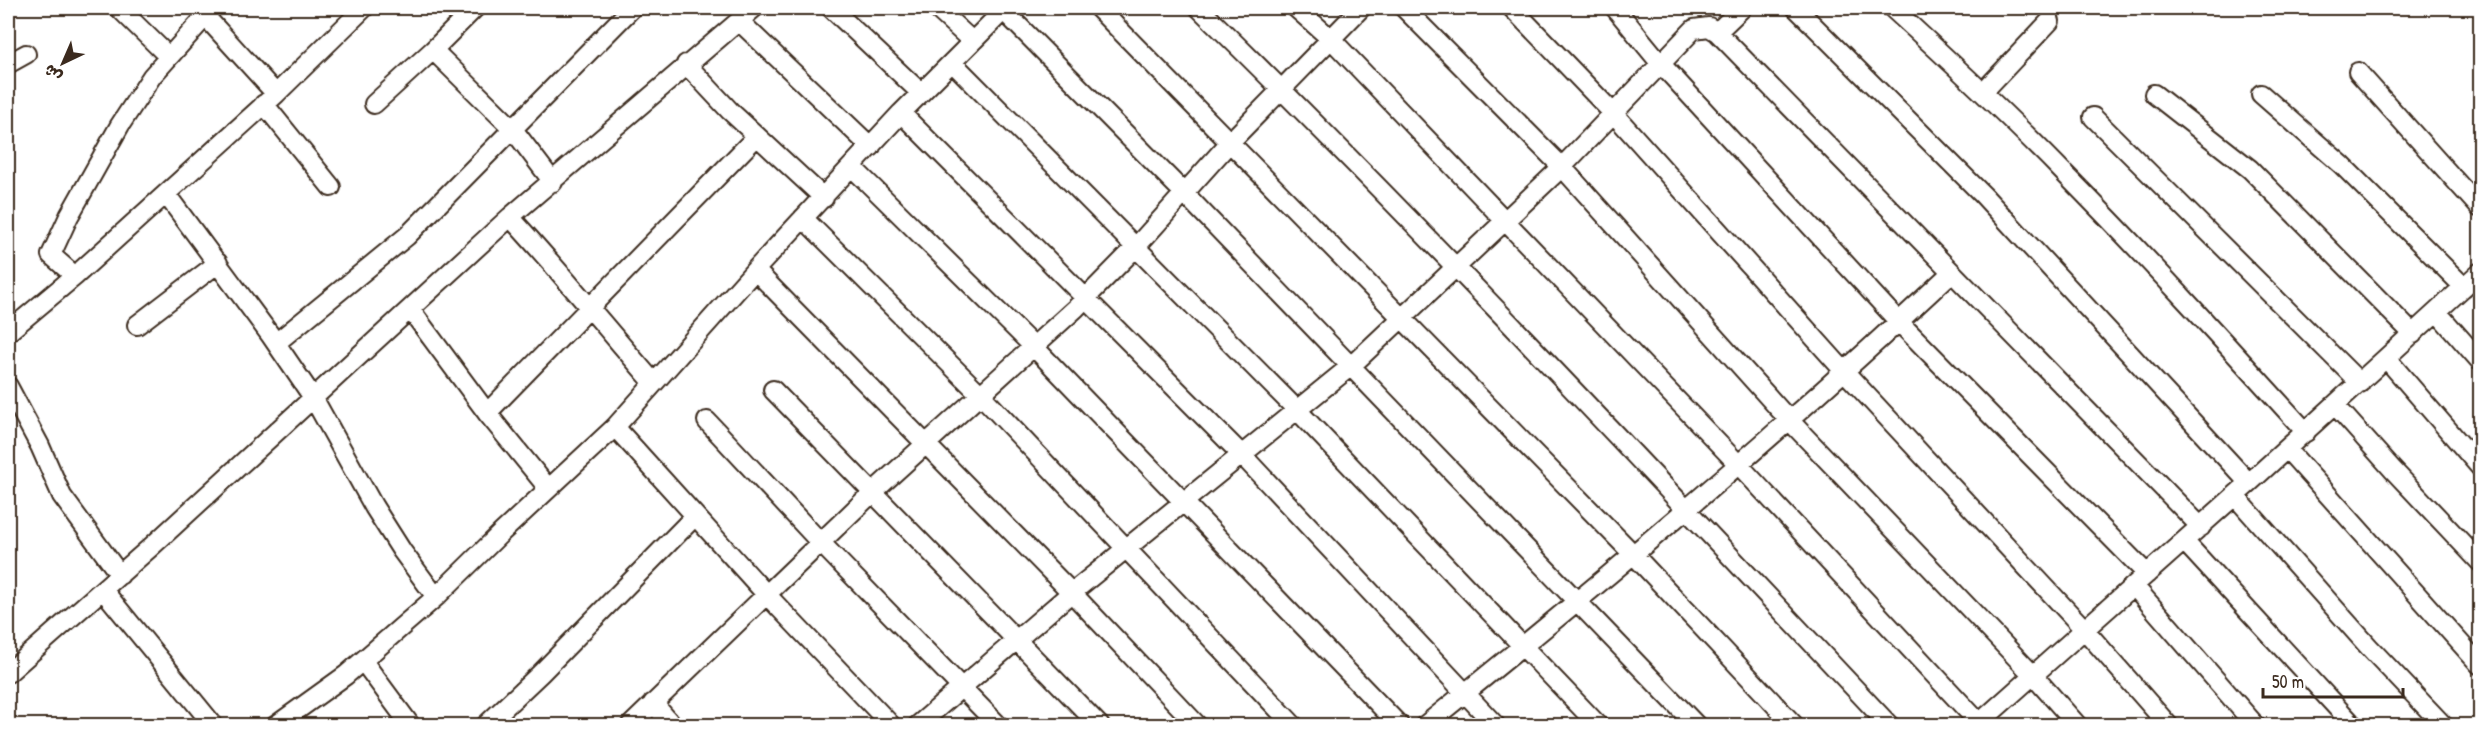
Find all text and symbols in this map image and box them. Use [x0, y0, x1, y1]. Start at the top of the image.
north arrow [33, 33, 93, 93]
text: ش [39, 60, 67, 88]
scale bar [2263, 661, 2402, 699]
text: 50 m [2272, 669, 2304, 694]

